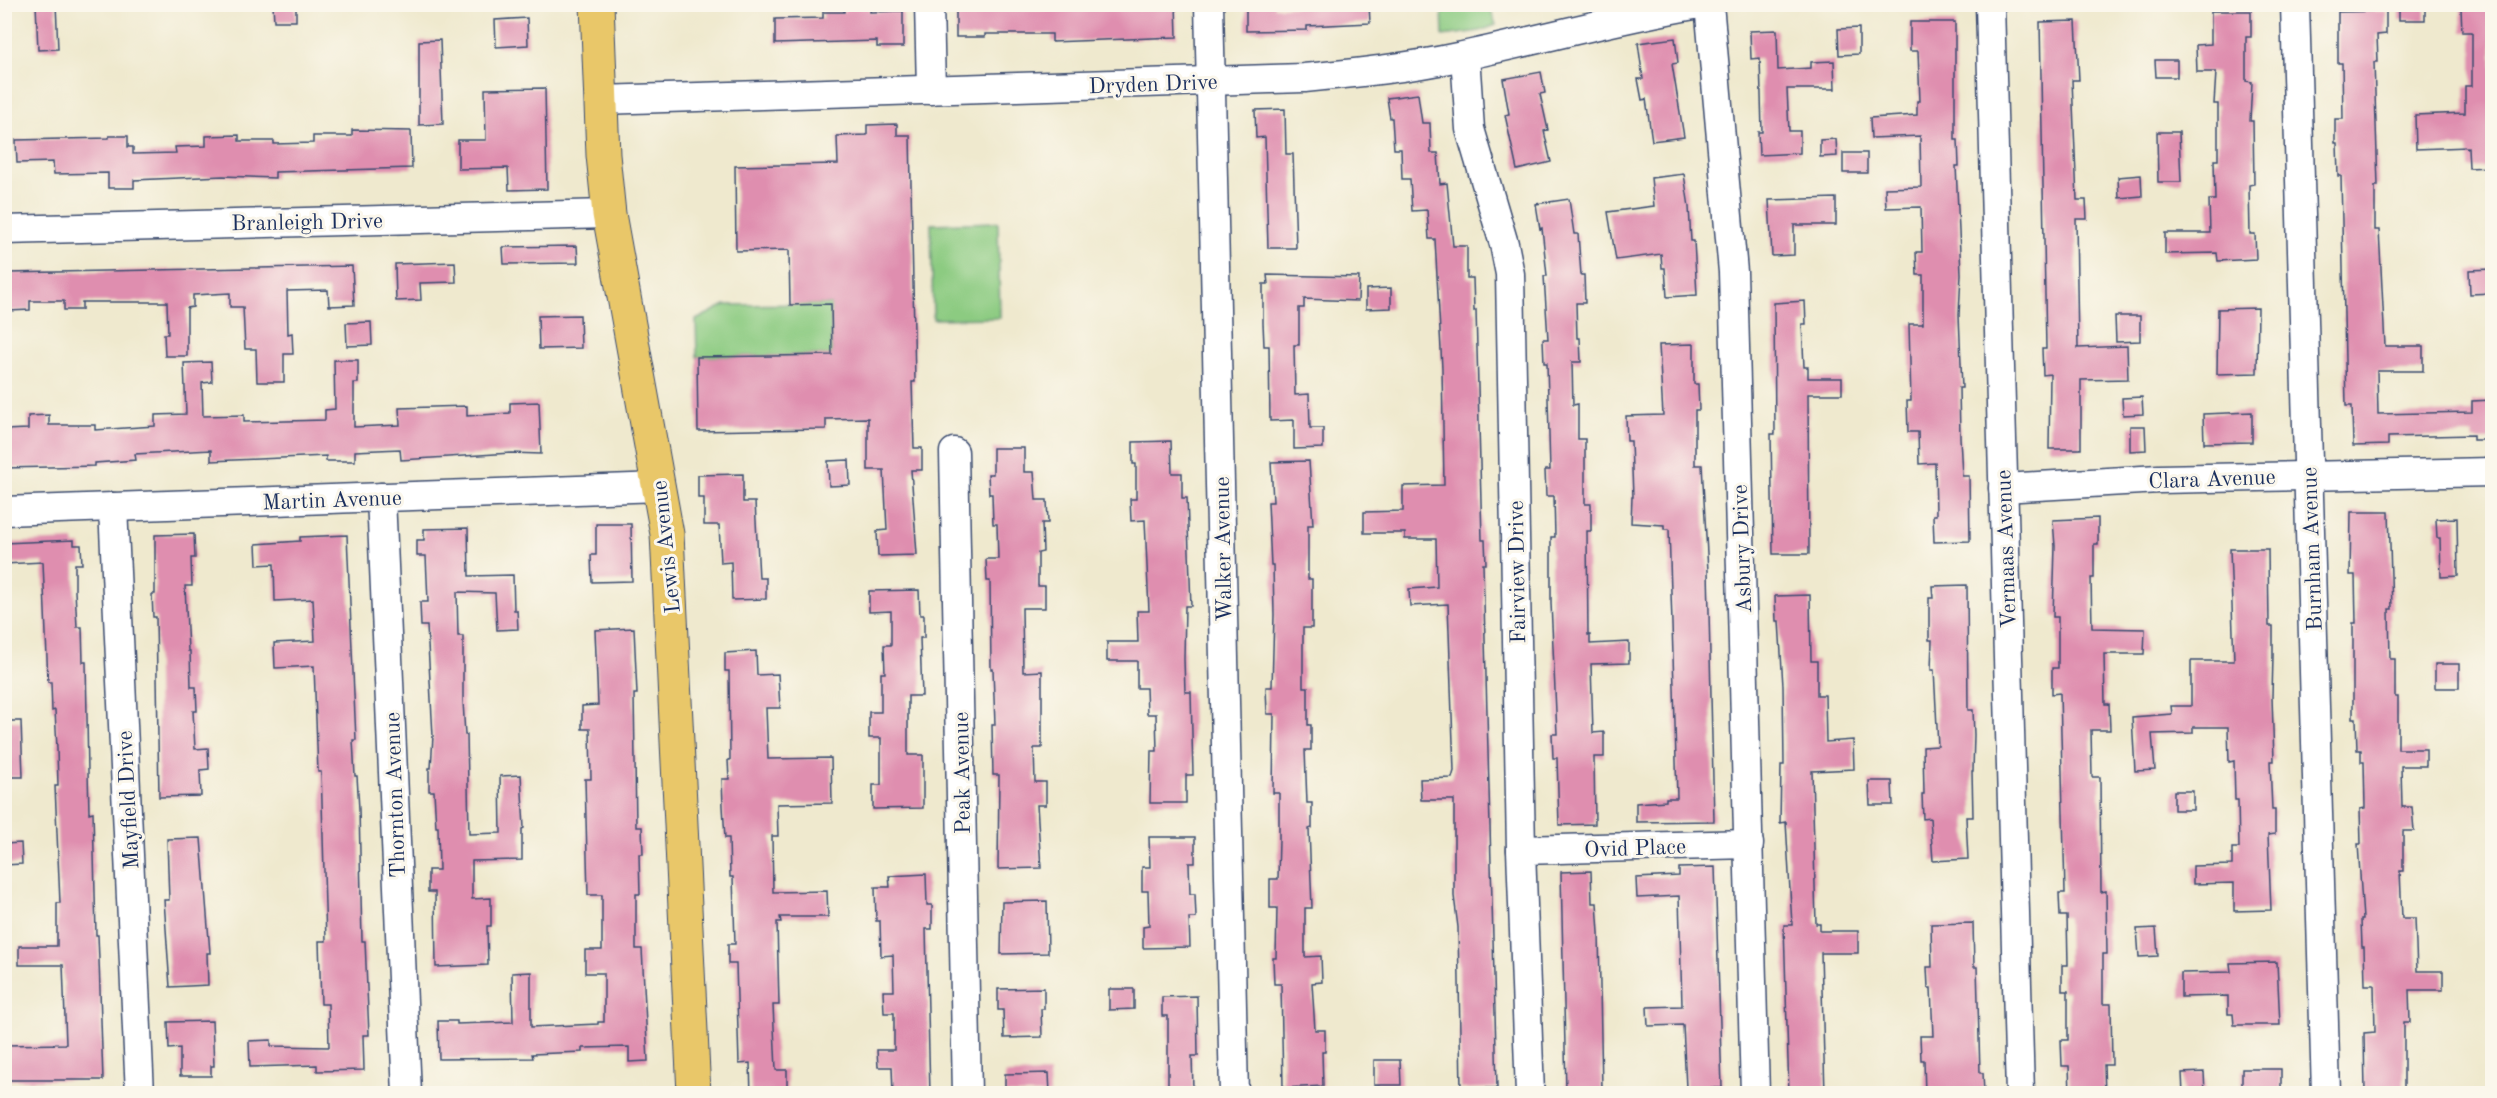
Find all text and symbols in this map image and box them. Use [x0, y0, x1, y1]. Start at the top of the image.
street label: Dryden Drive [1088, 72, 1218, 98]
street label: Branleigh Drive [231, 211, 383, 235]
street label: Clara Avenue [2148, 467, 2276, 493]
street label: Burnham Avenue [2299, 467, 2327, 631]
street label: Vermaas Avenue [1993, 469, 2021, 629]
street label: Walker Avenue [1212, 476, 1236, 622]
street label: Lewis Avenue [649, 479, 685, 614]
street label: Asbury Drive [1730, 484, 1756, 614]
street label: Martin Avenue [262, 488, 402, 514]
street label: Fairview Drive [1506, 500, 1530, 644]
street label: Thornton Avenue [382, 712, 410, 878]
street label: Peak Avenue [951, 712, 975, 834]
street label: Mayfield Drive [114, 730, 144, 870]
street label: Ovid Place [1584, 836, 1686, 862]

